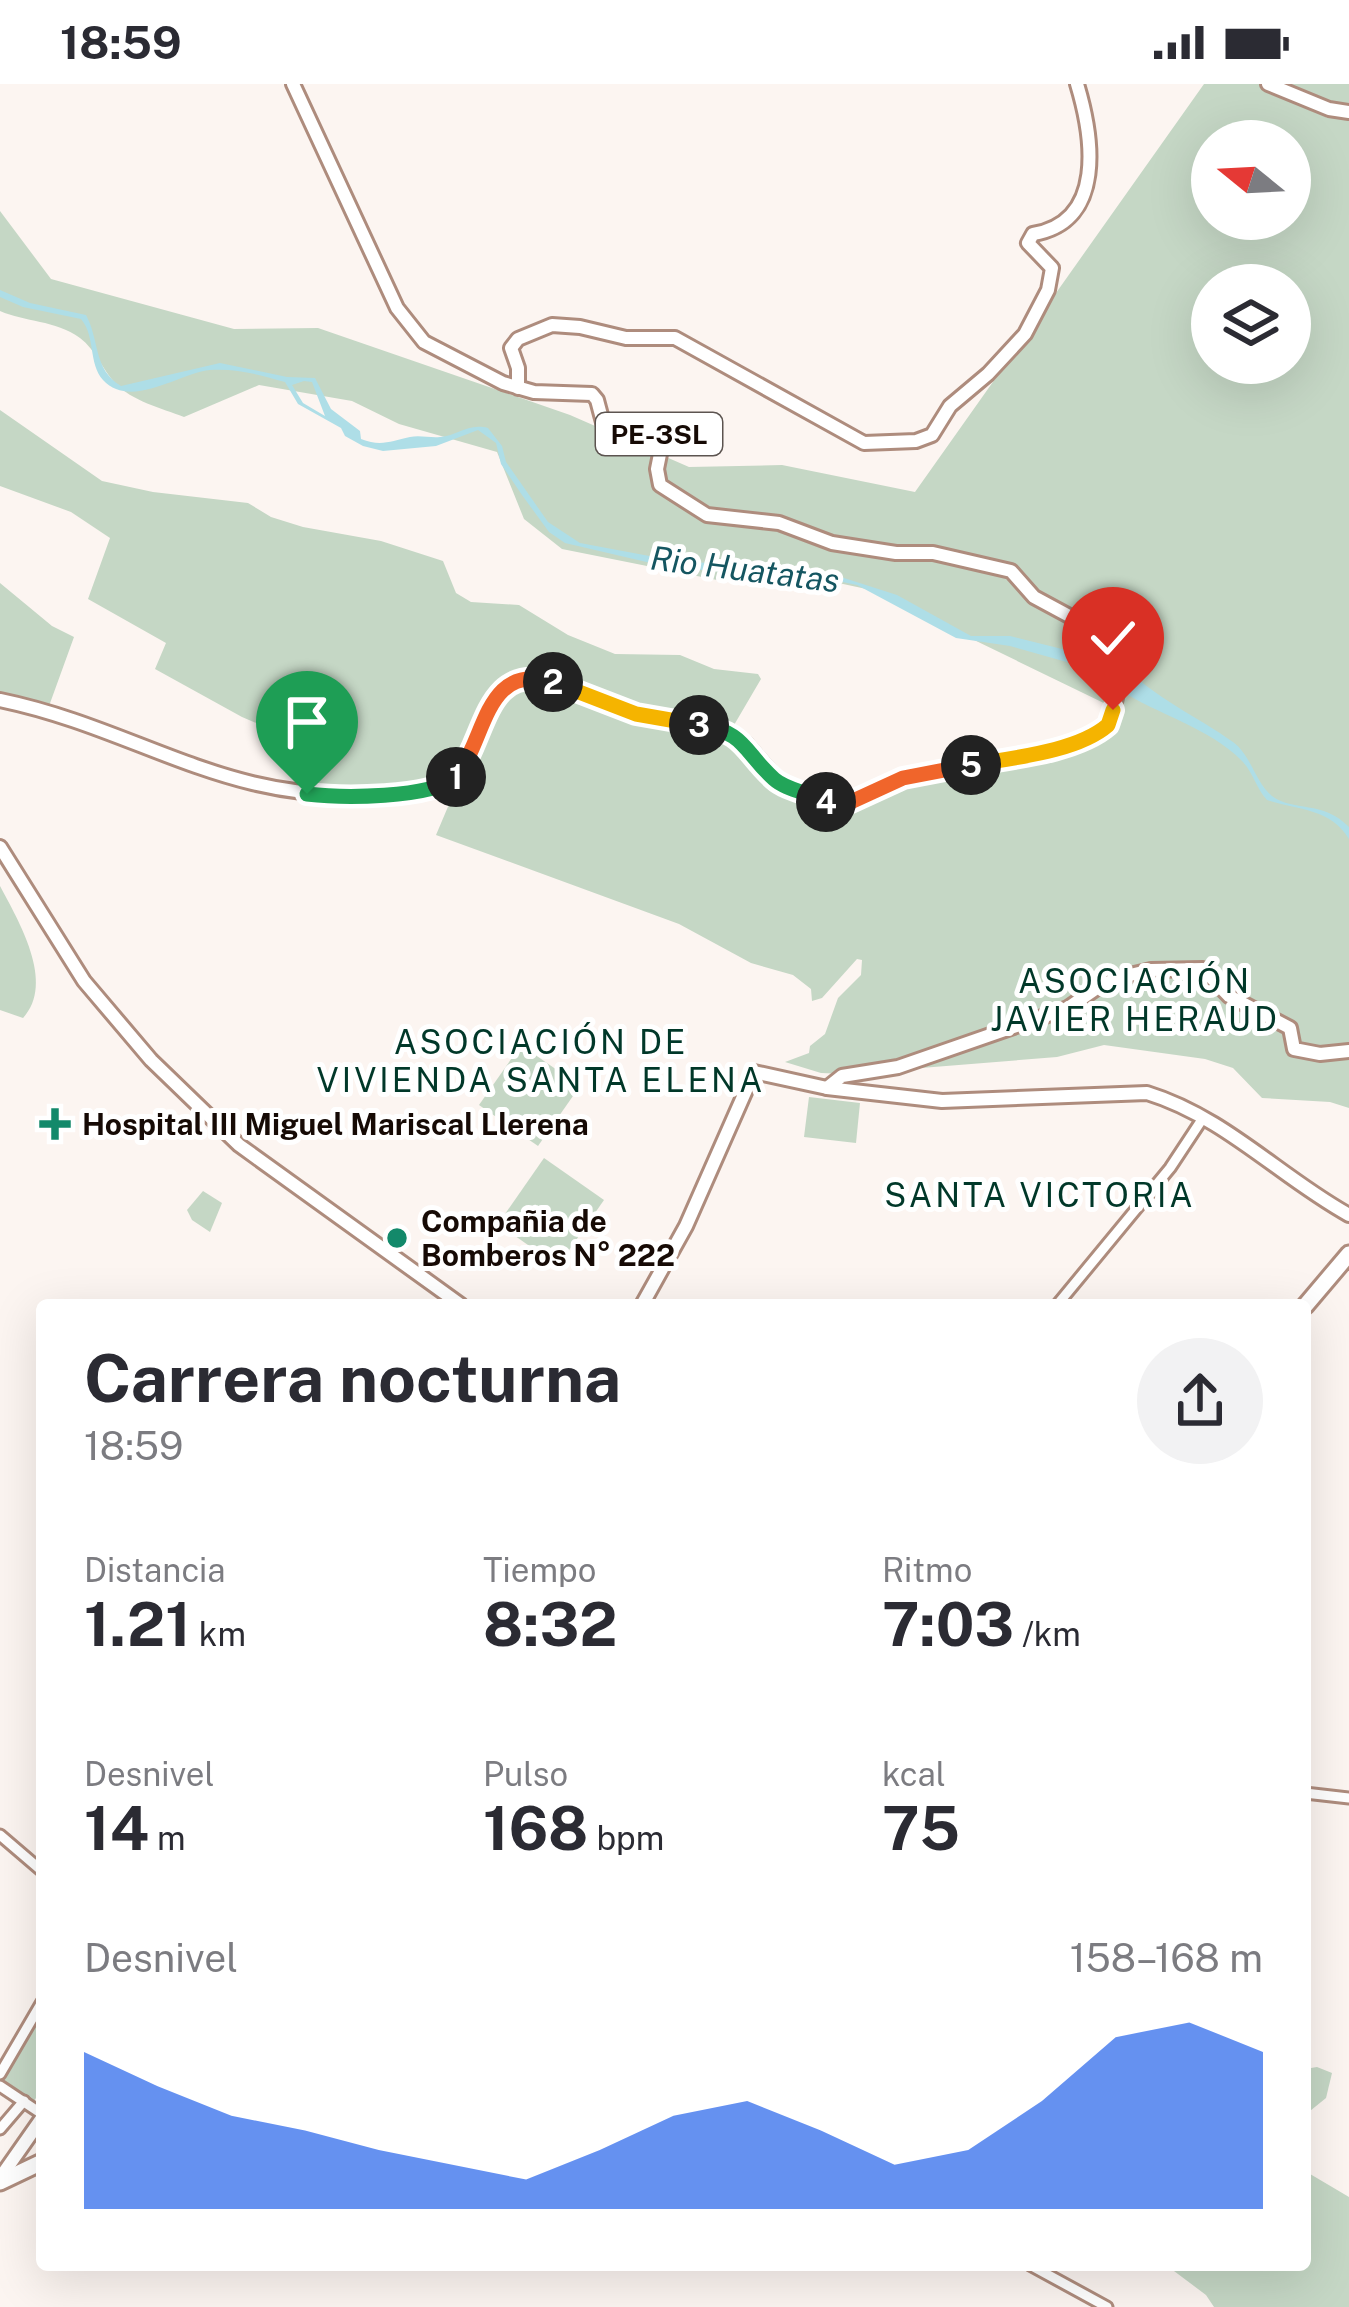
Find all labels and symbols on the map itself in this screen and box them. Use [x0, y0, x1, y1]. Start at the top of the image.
north arrow [1191, 120, 1311, 240]
road number: PE-3SL [596, 413, 722, 455]
water label: Rio Huatatas [648, 539, 842, 599]
pin [1062, 587, 1164, 710]
pin: 2 [523, 652, 583, 712]
pin [256, 671, 358, 794]
pin: 3 [669, 695, 729, 755]
pin: 5 [941, 735, 1001, 795]
pin: 1 [426, 747, 486, 807]
pin: 4 [796, 772, 856, 832]
district label: ASOCIACIÓN JAVIER HERAUD [990, 961, 1280, 1038]
district label: ASOCIACIÓN DE VIVIENDA SANTA ELENA [317, 1022, 765, 1099]
place label: Hospital III Miguel Mariscal Llerena [82, 1106, 589, 1142]
marker: Hospital III Miguel Mariscal Llerena [39, 1108, 71, 1140]
district label: SANTA VICTORIA [884, 1176, 1196, 1214]
place label: Compañia de Bomberos N° 222 [421, 1203, 675, 1273]
marker: Compañia de Bomberos N° 222 [384, 1225, 410, 1251]

